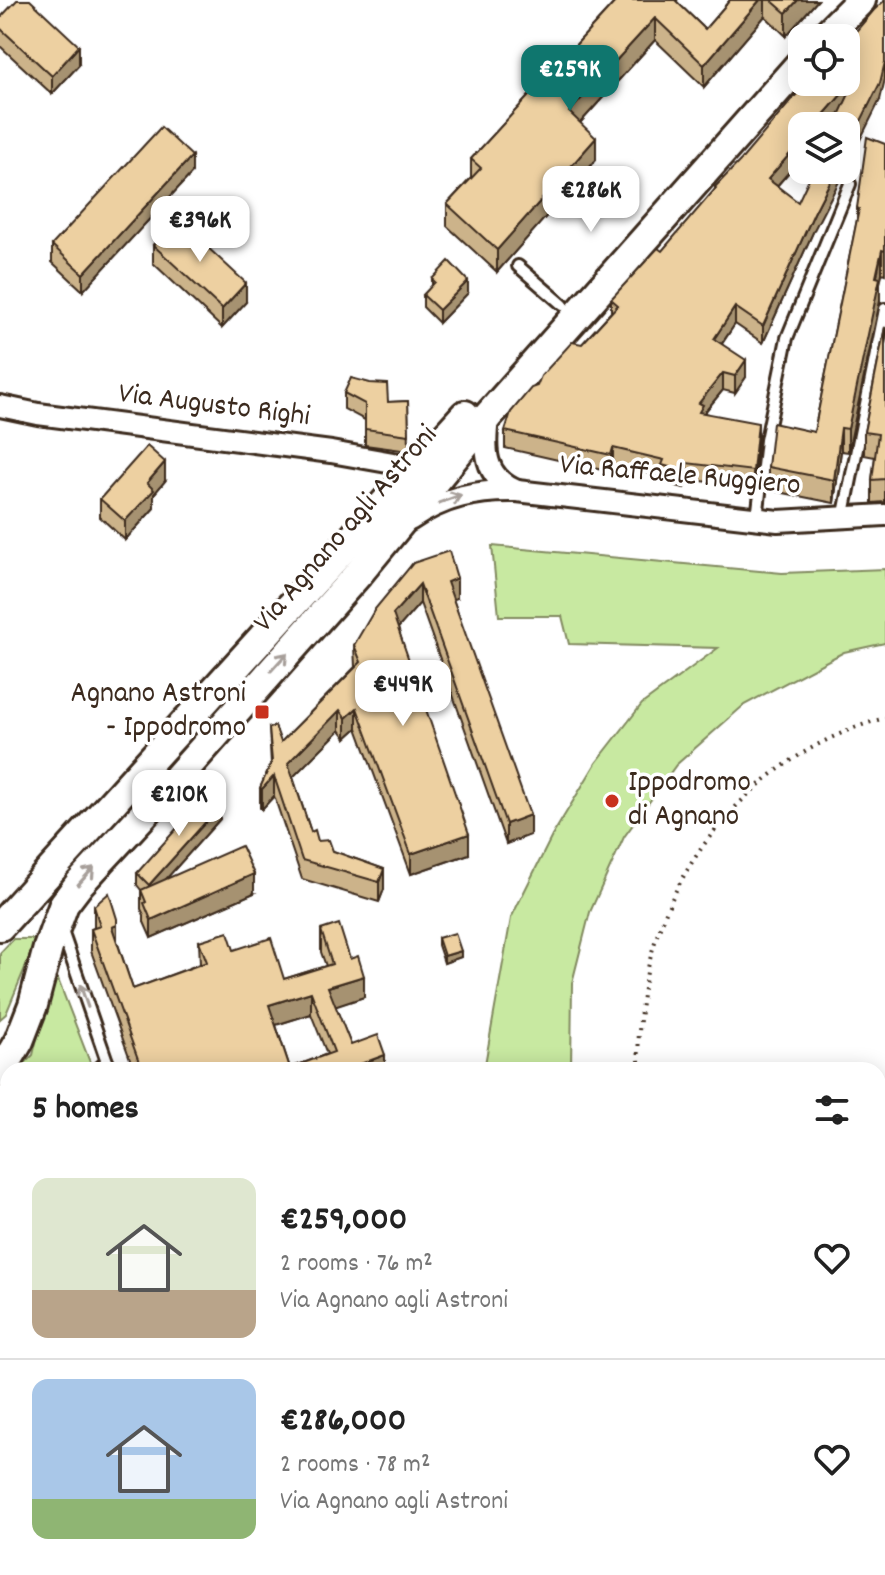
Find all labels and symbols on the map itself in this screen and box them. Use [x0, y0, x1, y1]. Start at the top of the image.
pin: €259K [514, 45, 626, 113]
pin: €286K [535, 166, 647, 234]
pin: €396K [144, 196, 256, 264]
street label: Via Augusto Righi [116, 374, 312, 440]
street label: Via Agnano agli Astroni [244, 417, 450, 643]
street label: Via Raffaele Ruggiero [558, 445, 802, 509]
one-way arrow [437, 491, 462, 506]
one-way arrow [269, 652, 288, 672]
pin: €449K [347, 660, 459, 728]
place label: Agnano Astroni - Ippodromo [71, 674, 246, 751]
marker: Agnano Astroni - Ippodromo [253, 703, 271, 721]
place label: Ippodromo di Agnano [628, 763, 751, 840]
pin: €210K [123, 770, 235, 838]
marker: Ippodromo di Agnano [603, 792, 621, 810]
one-way arrow [77, 867, 95, 887]
one-way arrow [76, 984, 91, 1009]

